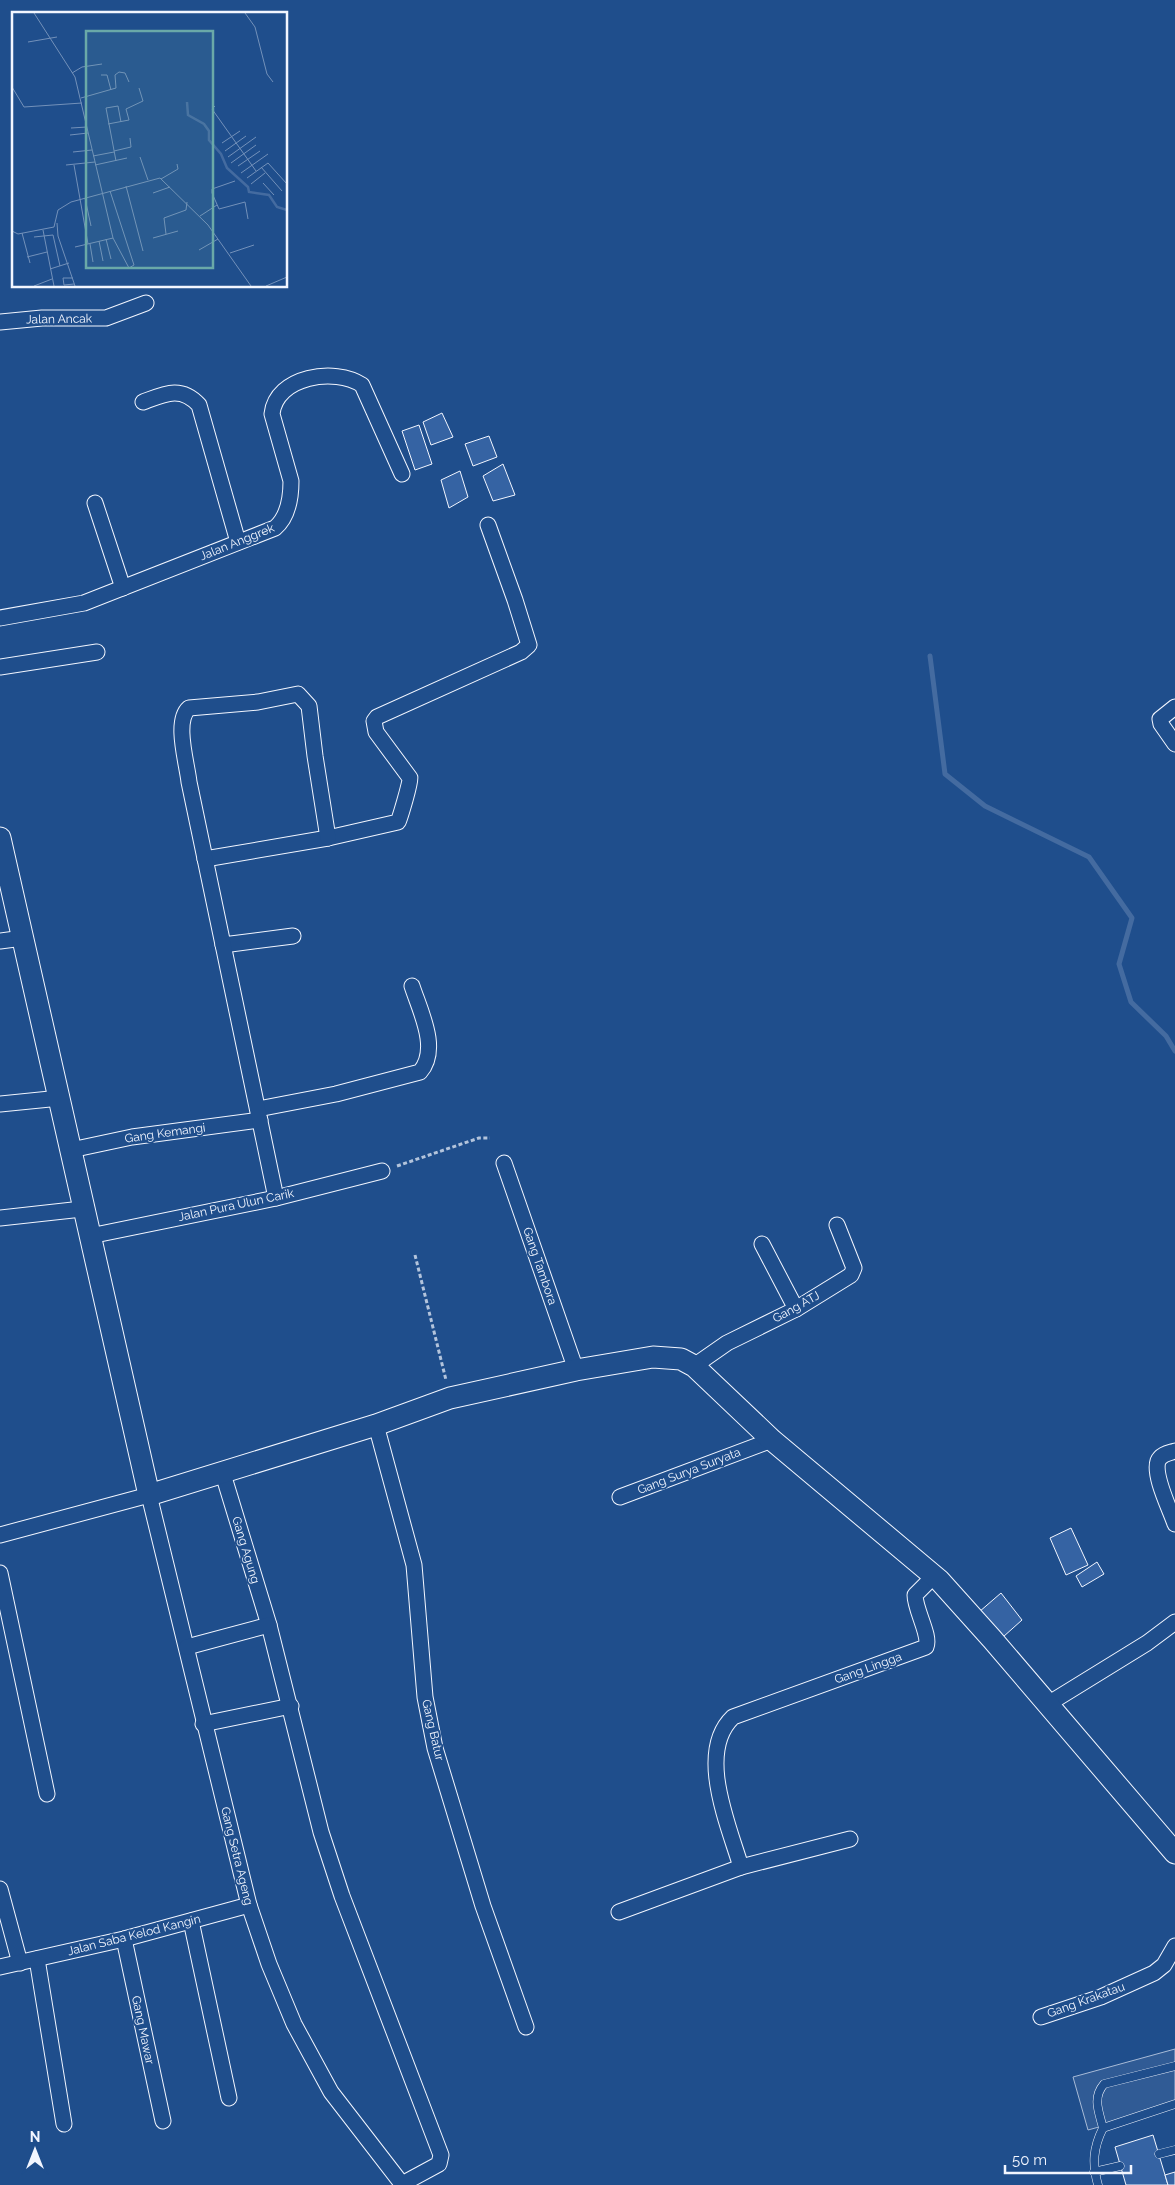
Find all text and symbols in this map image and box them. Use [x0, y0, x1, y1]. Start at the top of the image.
inset map [12, 12, 288, 288]
street label: Jalan Ancak [26, 311, 93, 327]
street label: Jalan Anggrek [198, 520, 277, 563]
street label: Gang Kemangi [124, 1120, 206, 1146]
street label: Jalan Pura Ulun Carik [177, 1186, 296, 1224]
street label: Gang Tambora [520, 1225, 560, 1307]
street label: Gang ATJ [770, 1288, 822, 1326]
street label: Gang Surya Suryata [636, 1445, 742, 1497]
street label: Gang Agung [229, 1515, 263, 1585]
street label: Gang Lingga [832, 1649, 904, 1687]
street label: Gang Batur [419, 1698, 447, 1763]
street label: Gang Setra Ageng [218, 1805, 256, 1907]
street label: Jalan Saba Kelod Kangin [66, 1912, 202, 1958]
street label: Gang Krakatau [1045, 1979, 1127, 2021]
street label: Gang Mawar [129, 1994, 157, 2066]
north arrow [10, 2125, 60, 2175]
text: N [30, 2129, 40, 2145]
scale bar [1005, 2142, 1131, 2174]
text: 50 m [1012, 2151, 1047, 2169]

